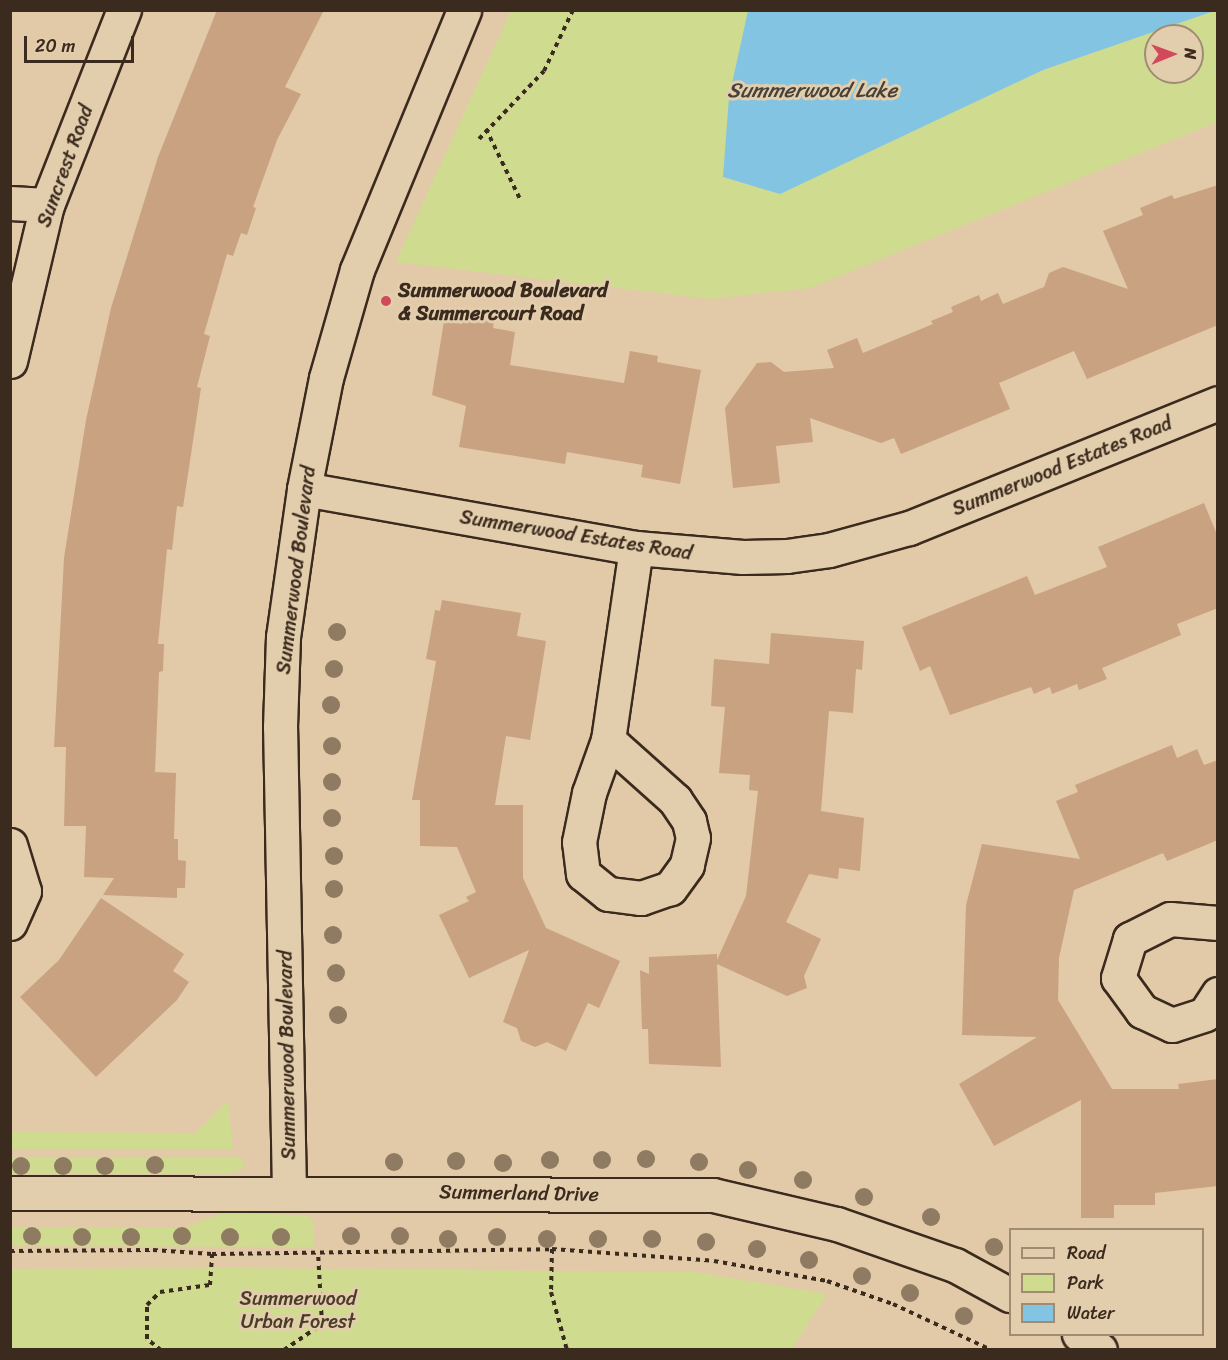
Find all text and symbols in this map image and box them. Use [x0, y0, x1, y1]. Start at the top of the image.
scale bar [27, 24, 136, 62]
north arrow [1144, 24, 1204, 84]
text: 20 m [35, 30, 75, 62]
text: N [1176, 48, 1205, 60]
water label: Summerwood Lake [727, 77, 897, 103]
street label: Suncrest Road [32, 102, 98, 230]
place label: Summerwood Boulevard & Summercourt Road [398, 278, 607, 325]
marker: Summerwood Boulevard & Summercourt Road [379, 294, 393, 308]
street label: Summerwood Estates Road [948, 411, 1176, 521]
street label: Summerwood Boulevard [271, 465, 321, 675]
street label: Summerwood Estates Road [457, 505, 695, 565]
street label: Summerwood Boulevard [273, 950, 301, 1160]
street label: Summerland Drive [439, 1180, 599, 1206]
legend [1009, 1228, 1204, 1336]
text: Road [1067, 1237, 1106, 1269]
text: Park [1067, 1267, 1104, 1299]
park label: Summerwood Urban Forest [240, 1286, 356, 1333]
text: Water [1067, 1297, 1114, 1329]

